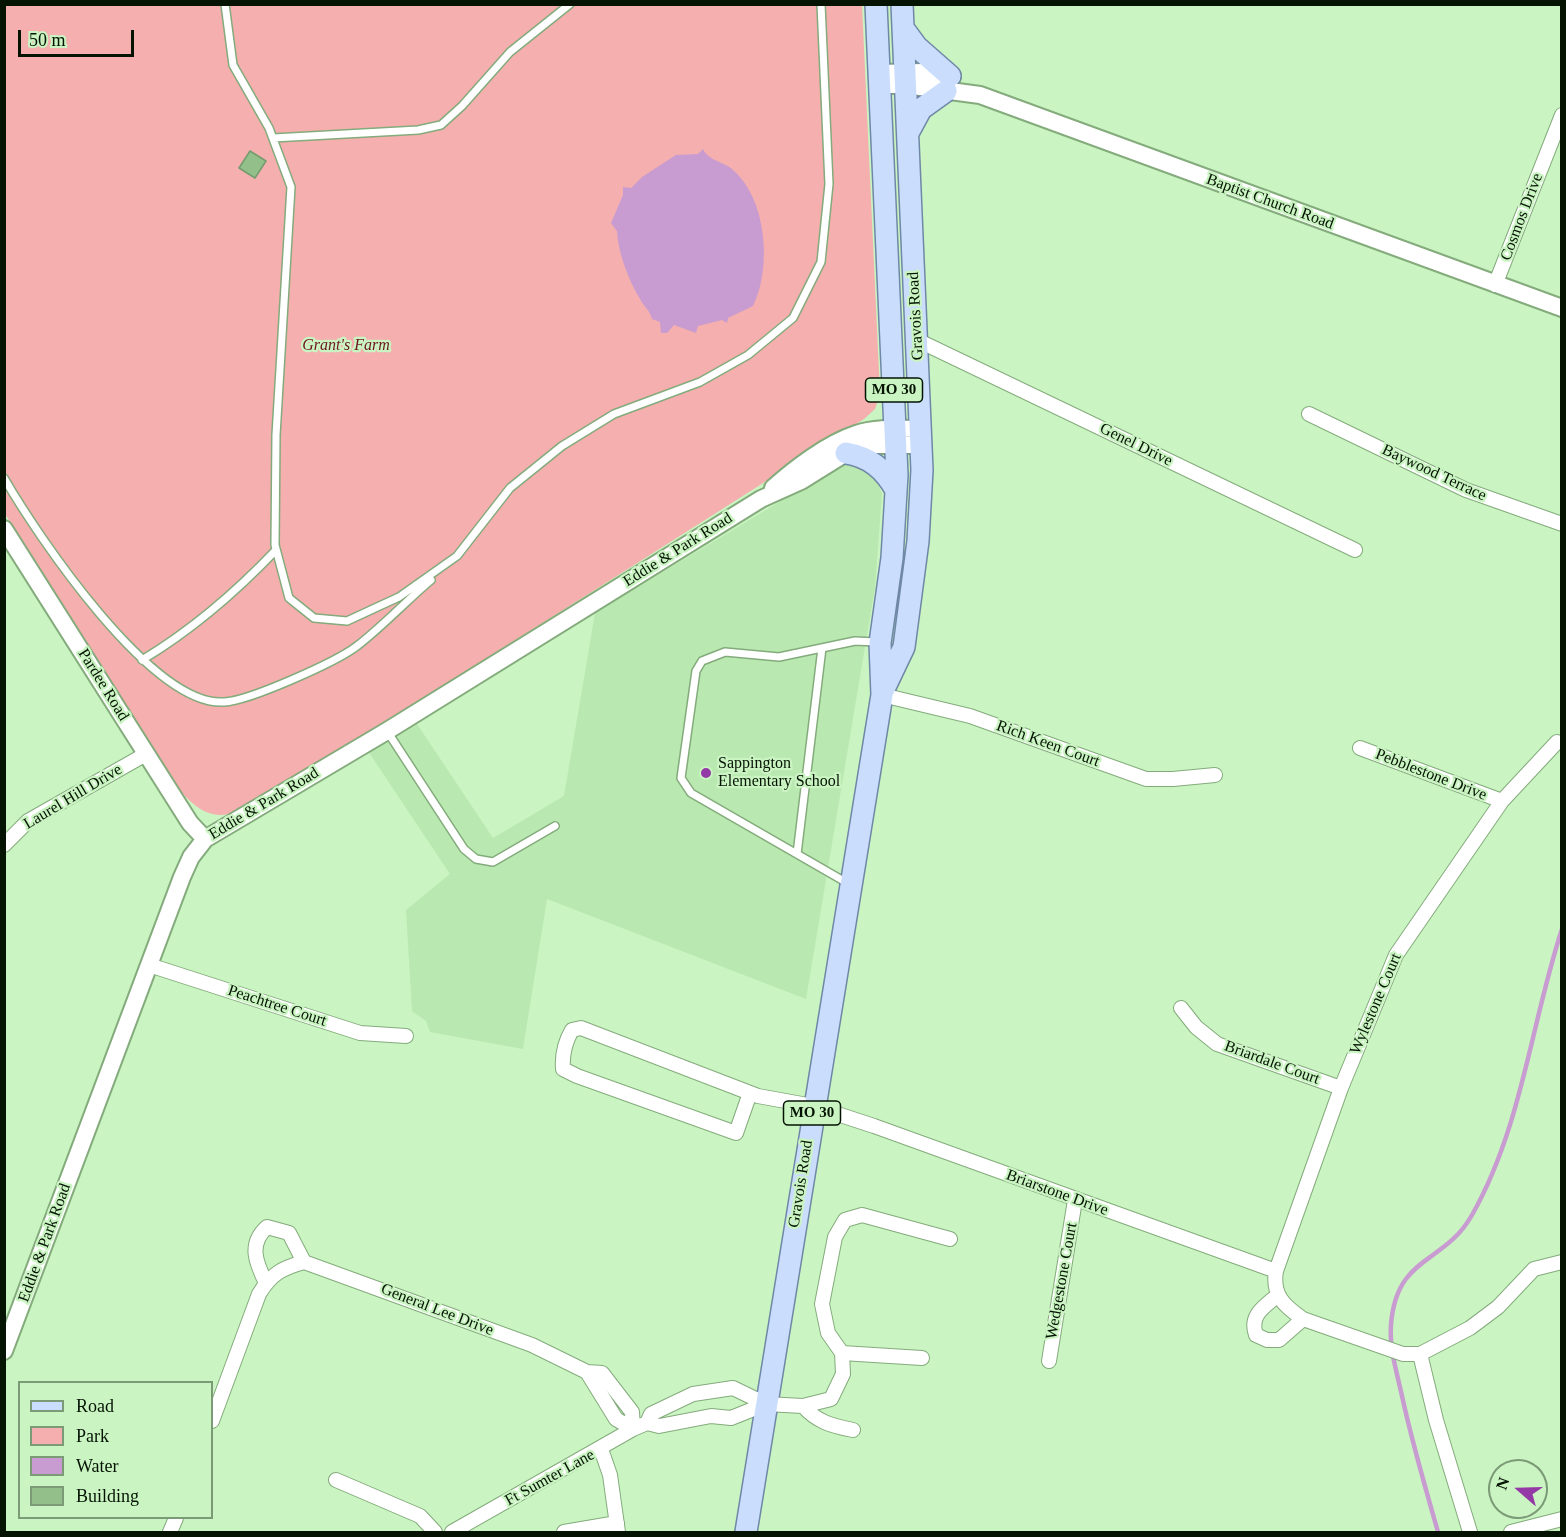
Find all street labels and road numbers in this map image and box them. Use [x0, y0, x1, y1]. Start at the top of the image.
street label: Baptist Church Road [1204, 170, 1336, 234]
street label: Cosmos Drive [1497, 171, 1547, 263]
street label: Gravois Road [904, 271, 928, 361]
road number: MO 30 [866, 378, 922, 402]
street label: Genel Drive [1096, 419, 1176, 471]
street label: Baywood Terrace [1379, 440, 1489, 506]
street label: Eddie & Park Road [620, 509, 736, 591]
street label: Pardee Road [73, 645, 133, 725]
street label: Rich Keen Court [994, 716, 1102, 772]
street label: Pebblestone Drive [1373, 745, 1489, 805]
street label: Laurel Hill Drive [20, 760, 126, 834]
street label: Eddie & Park Road [206, 764, 322, 844]
street label: Wylestone Court [1346, 951, 1406, 1057]
street label: Peachtree Court [225, 981, 329, 1031]
street label: Briardale Court [1222, 1037, 1322, 1089]
road number: MO 30 [784, 1101, 840, 1125]
street label: Gravois Road [785, 1139, 817, 1229]
street label: Briarstone Drive [1003, 1166, 1111, 1220]
street label: Eddie & Park Road [15, 1181, 75, 1305]
street label: Wedgestone Court [1042, 1221, 1082, 1341]
street label: General Lee Drive [378, 1280, 496, 1340]
street label: Ft Sumter Lane [502, 1445, 598, 1511]

